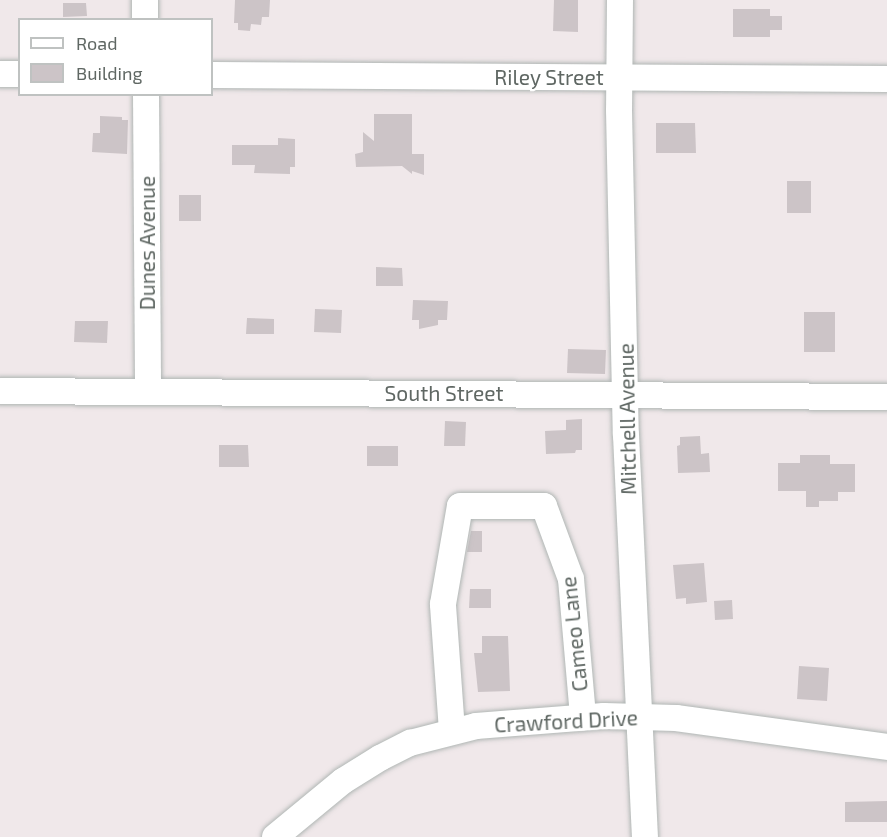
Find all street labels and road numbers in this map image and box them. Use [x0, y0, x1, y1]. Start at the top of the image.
street label: Riley Street [494, 64, 604, 90]
street label: Dunes Avenue [134, 175, 160, 311]
street label: Mitchell Avenue [613, 342, 641, 496]
street label: South Street [385, 380, 503, 406]
street label: Cameo Lane [555, 575, 593, 693]
street label: Crawford Drive [494, 705, 638, 737]

